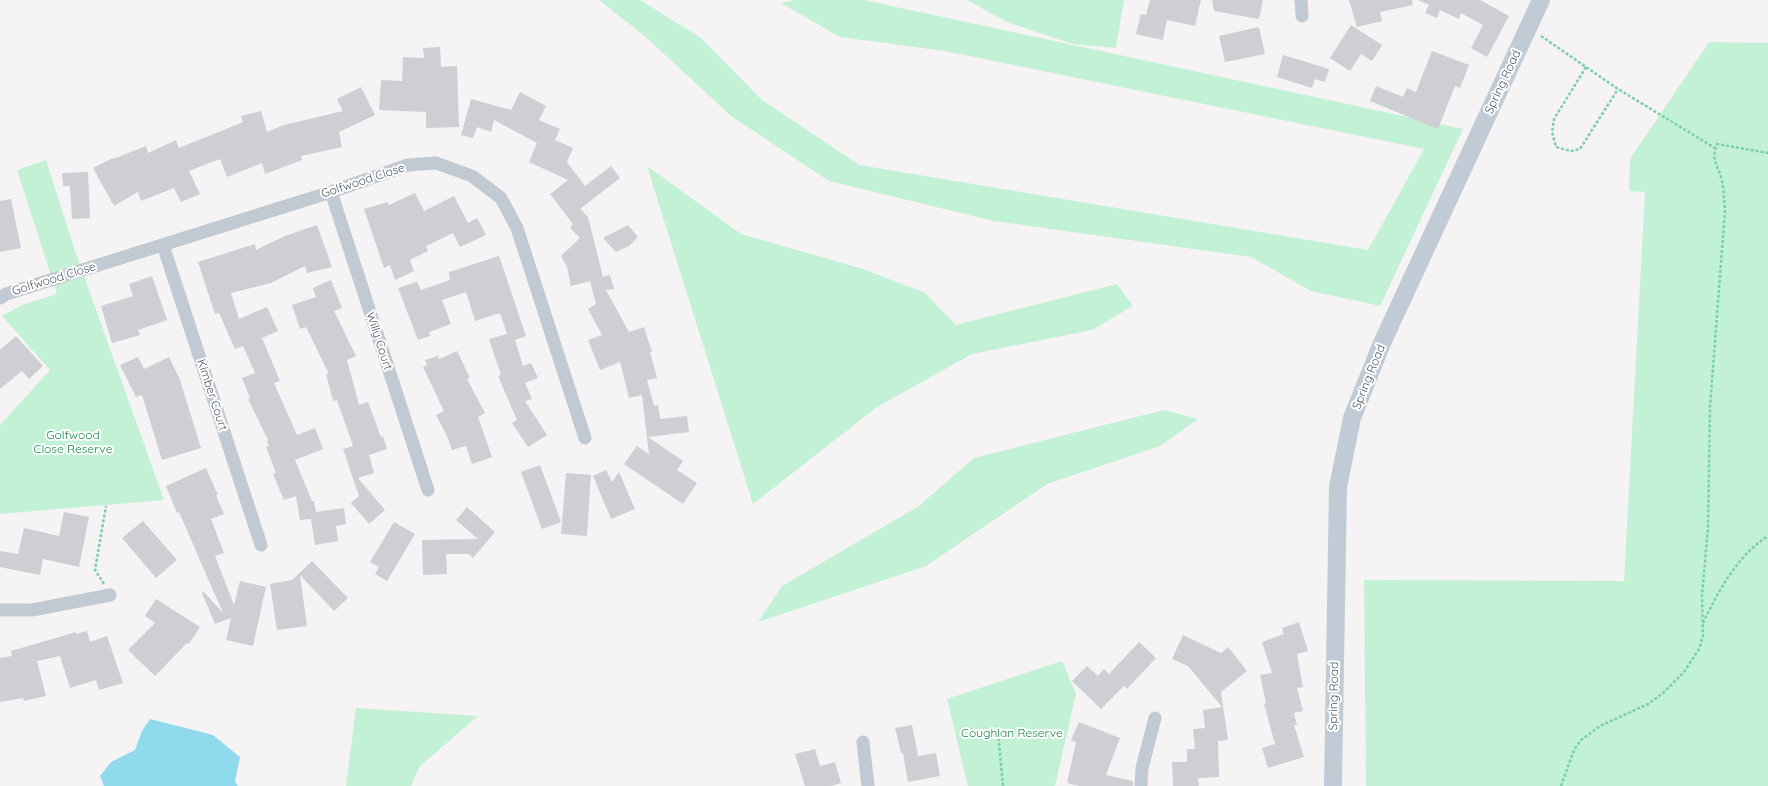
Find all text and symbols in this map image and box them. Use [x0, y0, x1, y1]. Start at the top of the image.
street label: Spring Road [1482, 48, 1524, 116]
street label: Golfwood Close [319, 161, 407, 201]
street label: Golfwood Close [10, 259, 98, 299]
street label: Willy Court [363, 310, 395, 372]
street label: Spring Road [1349, 342, 1389, 412]
street label: Kimber Court [194, 358, 230, 432]
park label: Golfwood Close Reserve [34, 428, 112, 456]
street label: Spring Road [1326, 662, 1342, 730]
park label: Coughlan Reserve [961, 726, 1063, 740]

